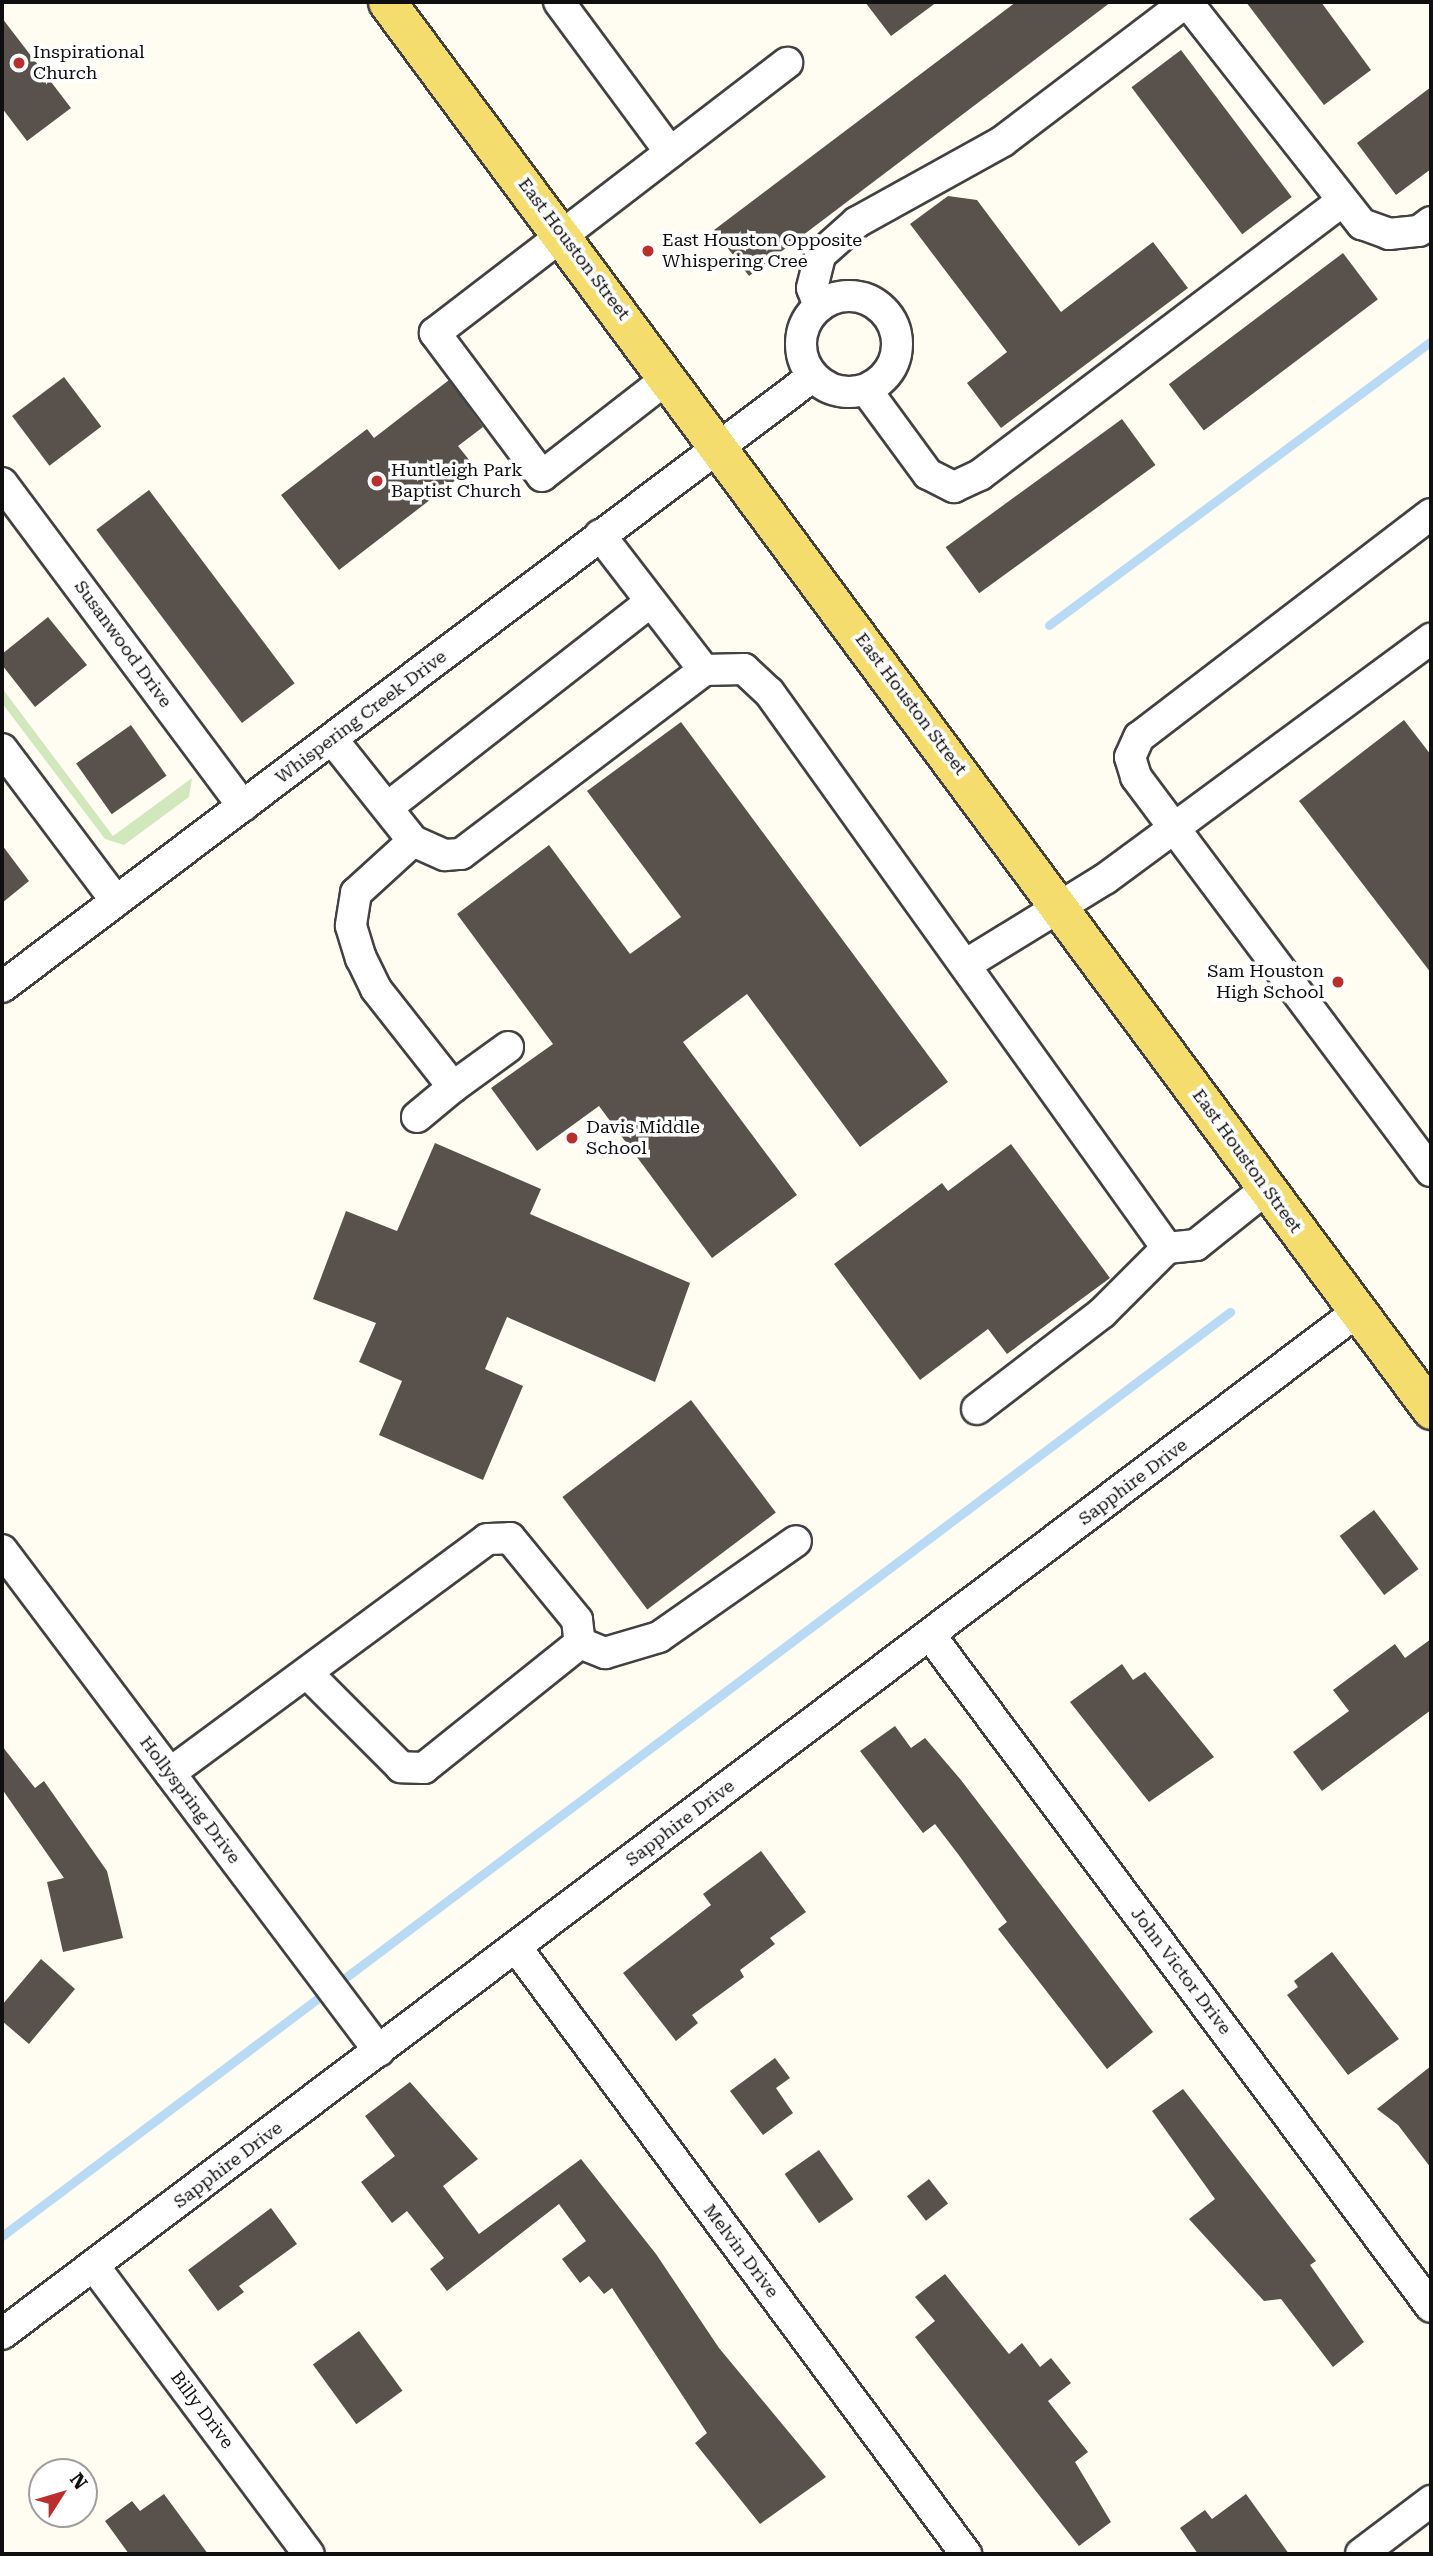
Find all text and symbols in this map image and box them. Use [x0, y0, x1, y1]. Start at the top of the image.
place label: Inspirational Church [33, 42, 145, 84]
marker: Inspirational Church [11, 55, 27, 71]
street label: East Houston Street [514, 174, 634, 324]
place label: East Houston Opposite Whispering Cree [662, 230, 862, 272]
marker: East Houston Opposite Whispering Cree [640, 243, 656, 259]
place label: Huntleigh Park Baptist Church [391, 460, 523, 503]
marker: Huntleigh Park Baptist Church [369, 473, 385, 489]
street label: Susanwood Drive [70, 576, 176, 712]
street label: East Houston Street [851, 629, 971, 779]
street label: Whispering Creek Drive [271, 646, 451, 788]
place label: Sam Houston High School [1207, 961, 1324, 1004]
marker: Sam Houston High School [1330, 974, 1346, 990]
street label: East Houston Street [1188, 1085, 1306, 1237]
place label: Davis Middle School [586, 1117, 700, 1160]
marker: Davis Middle School [564, 1130, 580, 1146]
street label: Sapphire Drive [1074, 1434, 1192, 1530]
street label: Hollyspring Drive [135, 1732, 245, 1868]
street label: Sapphire Drive [621, 1775, 739, 1871]
street label: John Victor Drive [1126, 1903, 1236, 2039]
street label: Sapphire Drive [169, 2117, 287, 2213]
street label: Melvin Drive [699, 2200, 783, 2302]
street label: Billy Drive [166, 2367, 238, 2453]
north arrow [28, 2458, 98, 2528]
text: N [65, 2468, 92, 2494]

